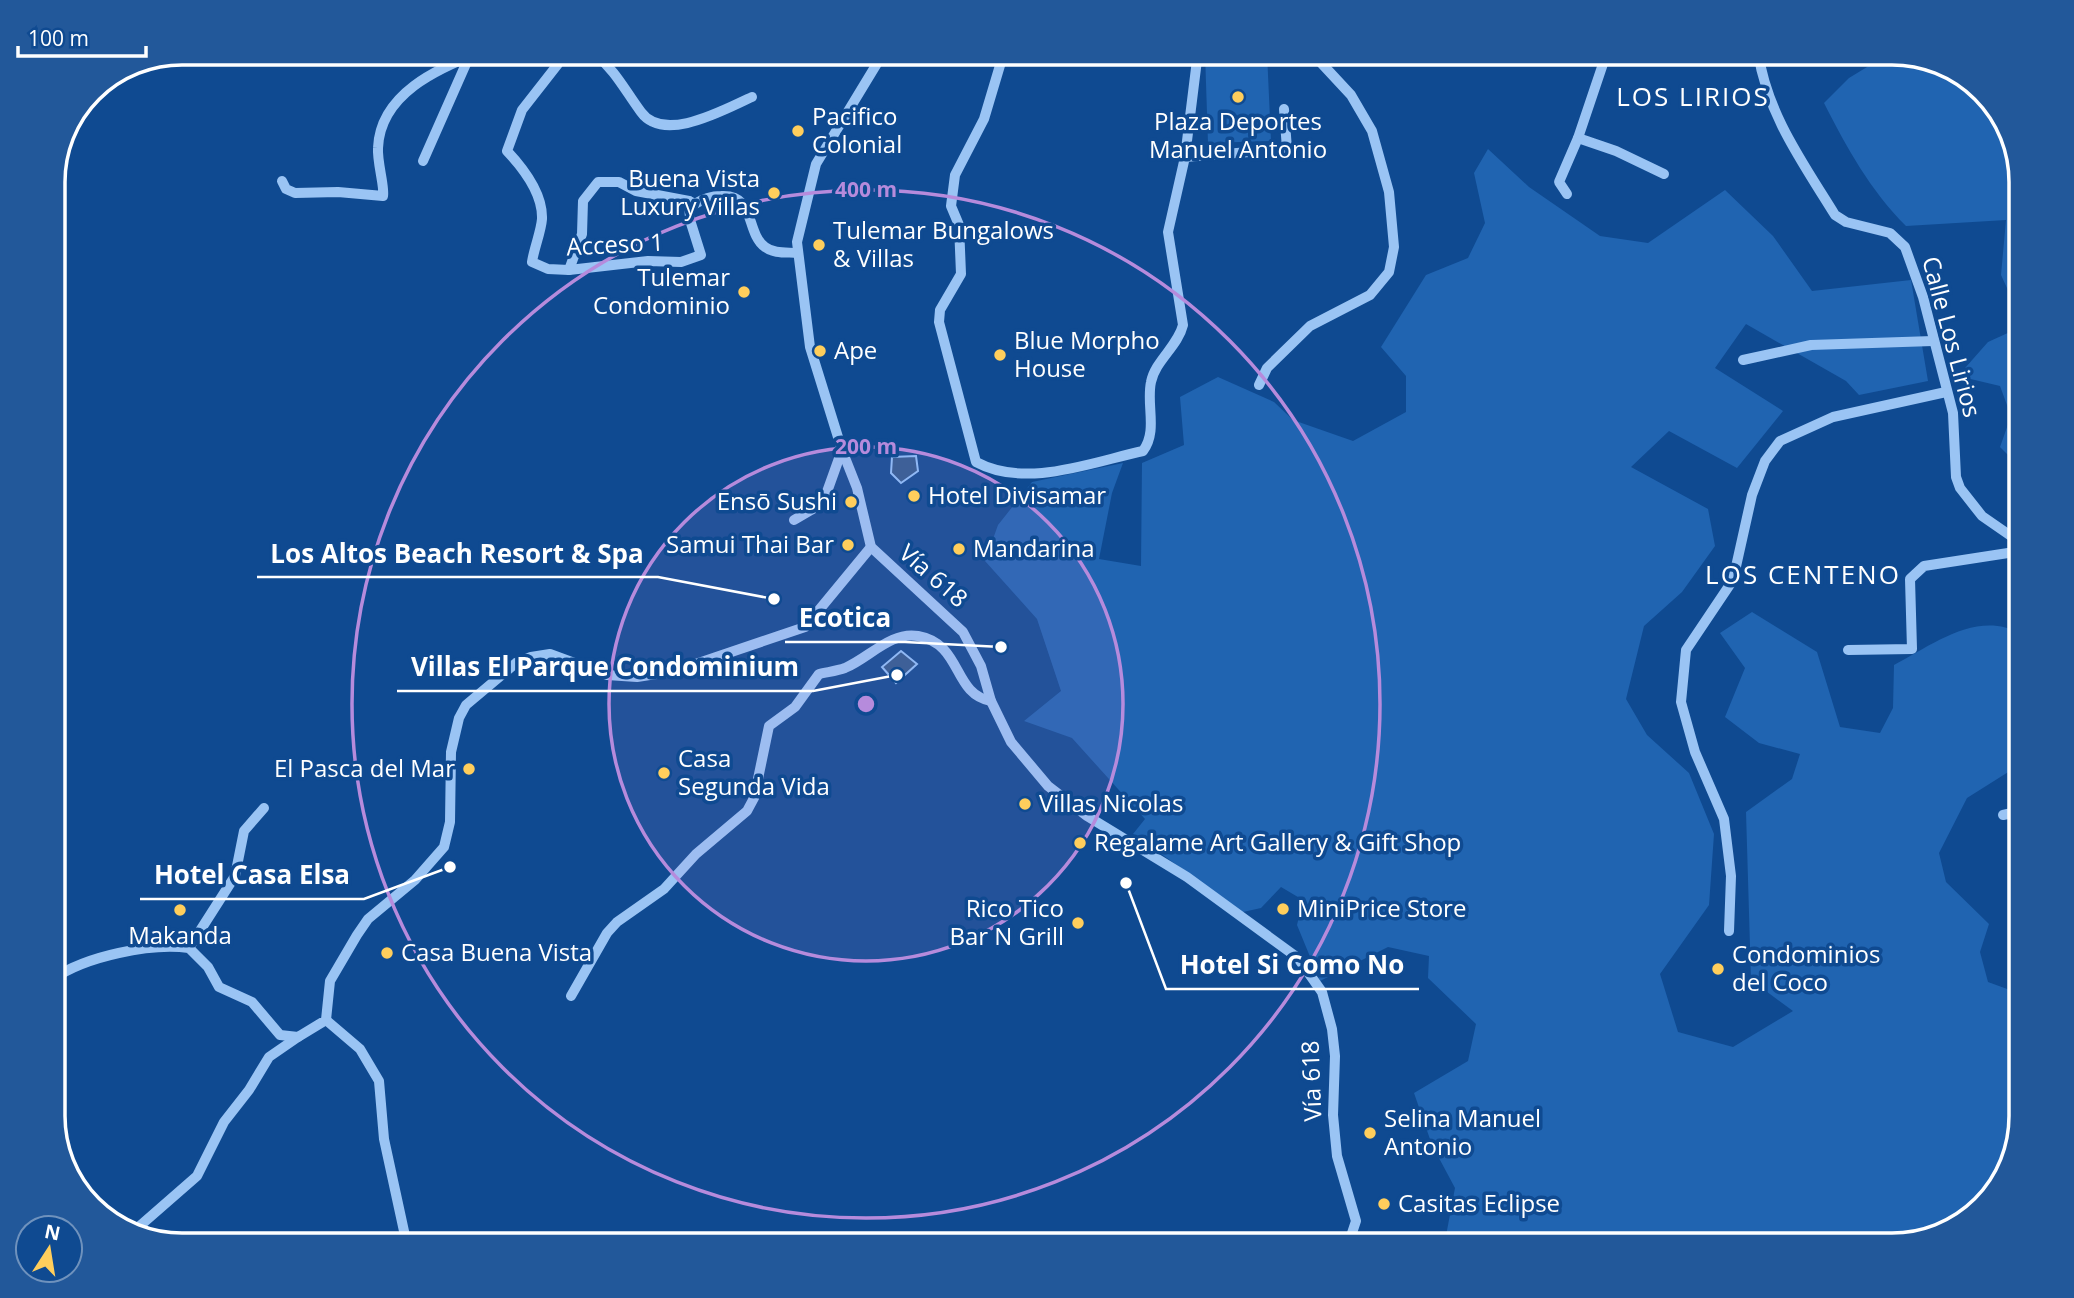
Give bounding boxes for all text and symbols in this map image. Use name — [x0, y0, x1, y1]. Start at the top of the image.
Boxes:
scale bar — [18, 14, 145, 58]
text: 100 m — [28, 24, 89, 52]
district label: LOS LIRIOS — [1616, 78, 1770, 114]
marker: Plaza Deportes Manuel Antonio — [1230, 89, 1246, 105]
place label: Pacifico Colonial — [812, 99, 902, 160]
place label: Plaza Deportes Manuel Antonio — [1149, 104, 1327, 165]
marker: Pacifico Colonial — [790, 123, 806, 139]
place label: Buena Vista Luxury Villas — [620, 161, 760, 222]
text: 400 m — [835, 175, 897, 203]
marker: Buena Vista Luxury Villas — [766, 185, 782, 201]
place label: Tulemar Bungalows & Villas — [833, 213, 1054, 274]
street label: Acceso 1 — [565, 224, 664, 263]
marker: Tulemar Bungalows & Villas — [811, 237, 827, 253]
street label: Calle Los Lirios — [1915, 253, 1990, 421]
place label: Tulemar Condominio — [593, 260, 730, 321]
marker: Tulemar Condominio — [736, 284, 752, 300]
place label: Blue Morpho House — [1014, 323, 1160, 384]
place label: Ape — [834, 333, 877, 366]
marker: Ape — [812, 343, 828, 359]
marker: Blue Morpho House — [992, 347, 1008, 363]
text: 200 m — [835, 432, 897, 460]
place label: Hotel Divisamar — [928, 478, 1106, 511]
place label: Ensō Sushi — [717, 484, 837, 517]
marker: Hotel Divisamar — [906, 488, 922, 504]
marker: Ensō Sushi — [843, 494, 859, 510]
place label: Samui Thai Bar — [666, 527, 834, 560]
callout: Los Altos Beach Resort & Spa — [257, 530, 658, 577]
place label: Mandarina — [973, 531, 1095, 564]
text: Los Altos Beach Resort & Spa — [270, 535, 644, 571]
street label: Vía 618 — [893, 536, 975, 614]
marker: Samui Thai Bar — [840, 537, 856, 553]
marker: Mandarina — [951, 541, 967, 557]
district label: LOS CENTENO — [1705, 556, 1901, 592]
callout: Ecotica — [785, 595, 905, 642]
text: Ecotica — [799, 599, 891, 635]
callout: Villas El Parque Condominium — [397, 644, 813, 691]
text: Villas El Parque Condominium — [411, 648, 799, 684]
centre of rings — [854, 692, 878, 716]
place label: Casa Segunda Vida — [678, 741, 830, 802]
place label: El Pasca del Mar — [274, 751, 455, 784]
marker: El Pasca del Mar — [461, 761, 477, 777]
marker: Casa Segunda Vida — [656, 765, 672, 781]
place label: Villas Nicolas — [1039, 786, 1183, 819]
marker: Villas Nicolas — [1017, 796, 1033, 812]
place label: Regalame Art Gallery & Gift Shop — [1094, 825, 1461, 858]
marker: Regalame Art Gallery & Gift Shop — [1072, 835, 1088, 851]
callout: Hotel Casa Elsa — [140, 852, 364, 899]
text: Hotel Casa Elsa — [154, 856, 350, 892]
place label: Rico Tico Bar N Grill — [949, 891, 1064, 952]
place label: MiniPrice Store — [1297, 891, 1466, 924]
marker: MiniPrice Store — [1275, 901, 1291, 917]
marker: Makanda — [172, 902, 188, 918]
marker: Rico Tico Bar N Grill — [1070, 915, 1086, 931]
place label: Makanda — [128, 918, 232, 951]
place label: Casa Buena Vista — [401, 935, 592, 968]
place label: Condominios del Coco — [1732, 937, 1880, 998]
callout: Hotel Si Como No — [1166, 942, 1419, 989]
marker: Casa Buena Vista — [379, 945, 395, 961]
text: Hotel Si Como No — [1180, 946, 1404, 982]
marker: Condominios del Coco — [1710, 961, 1726, 977]
street label: Vía 618 — [1293, 1040, 1328, 1122]
place label: Selina Manuel Antonio — [1384, 1101, 1541, 1162]
marker: Selina Manuel Antonio — [1362, 1125, 1378, 1141]
place label: Casitas Eclipse — [1398, 1186, 1560, 1219]
marker: Casitas Eclipse — [1376, 1196, 1392, 1212]
north arrow — [14, 1214, 84, 1284]
text: N — [42, 1218, 63, 1247]

